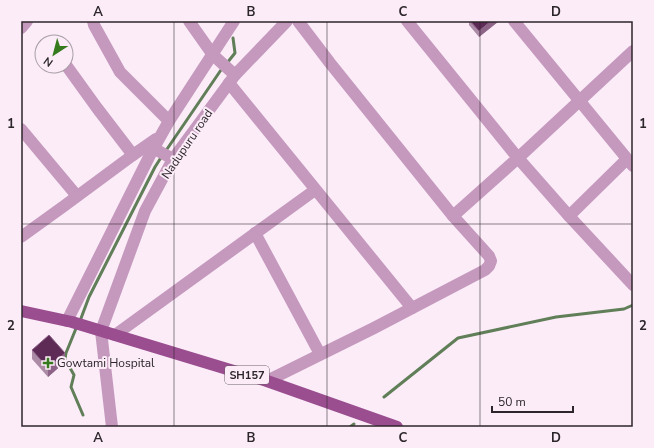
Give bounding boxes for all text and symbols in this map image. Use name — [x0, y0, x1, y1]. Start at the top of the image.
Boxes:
text: A — [93, 3, 103, 21]
text: B — [247, 3, 256, 21]
text: C — [399, 3, 408, 21]
text: D — [551, 3, 561, 21]
north arrow — [34, 34, 74, 74]
text: N — [41, 53, 56, 70]
street label: Nadupuru road — [158, 106, 216, 182]
text: 1 — [7, 115, 15, 133]
text: 1 — [639, 115, 647, 133]
text: 2 — [7, 317, 15, 335]
text: 2 — [639, 317, 647, 335]
place label: Gowtami Hospital — [57, 355, 155, 371]
marker: Gowtami Hospital — [42, 357, 54, 369]
road number: SH157 — [225, 366, 269, 384]
scale bar — [492, 388, 573, 414]
text: 50 m — [498, 394, 526, 410]
text: A — [93, 429, 103, 447]
text: B — [247, 429, 256, 447]
text: C — [399, 429, 408, 447]
text: D — [551, 429, 561, 447]

